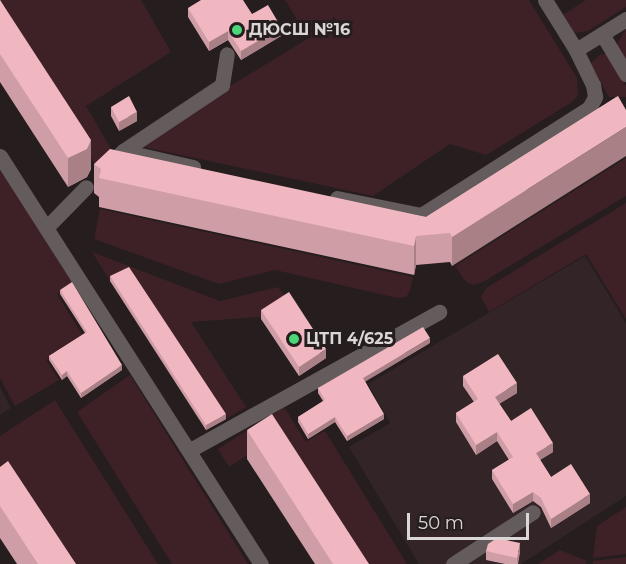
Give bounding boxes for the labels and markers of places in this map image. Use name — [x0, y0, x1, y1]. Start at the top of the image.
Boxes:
place label: ДЮСШ №16 — [249, 20, 350, 40]
marker: ДЮСШ №16 — [230, 23, 244, 37]
place label: ЦТП 4/625 — [306, 329, 393, 349]
marker: ЦТП 4/625 — [287, 332, 301, 346]

